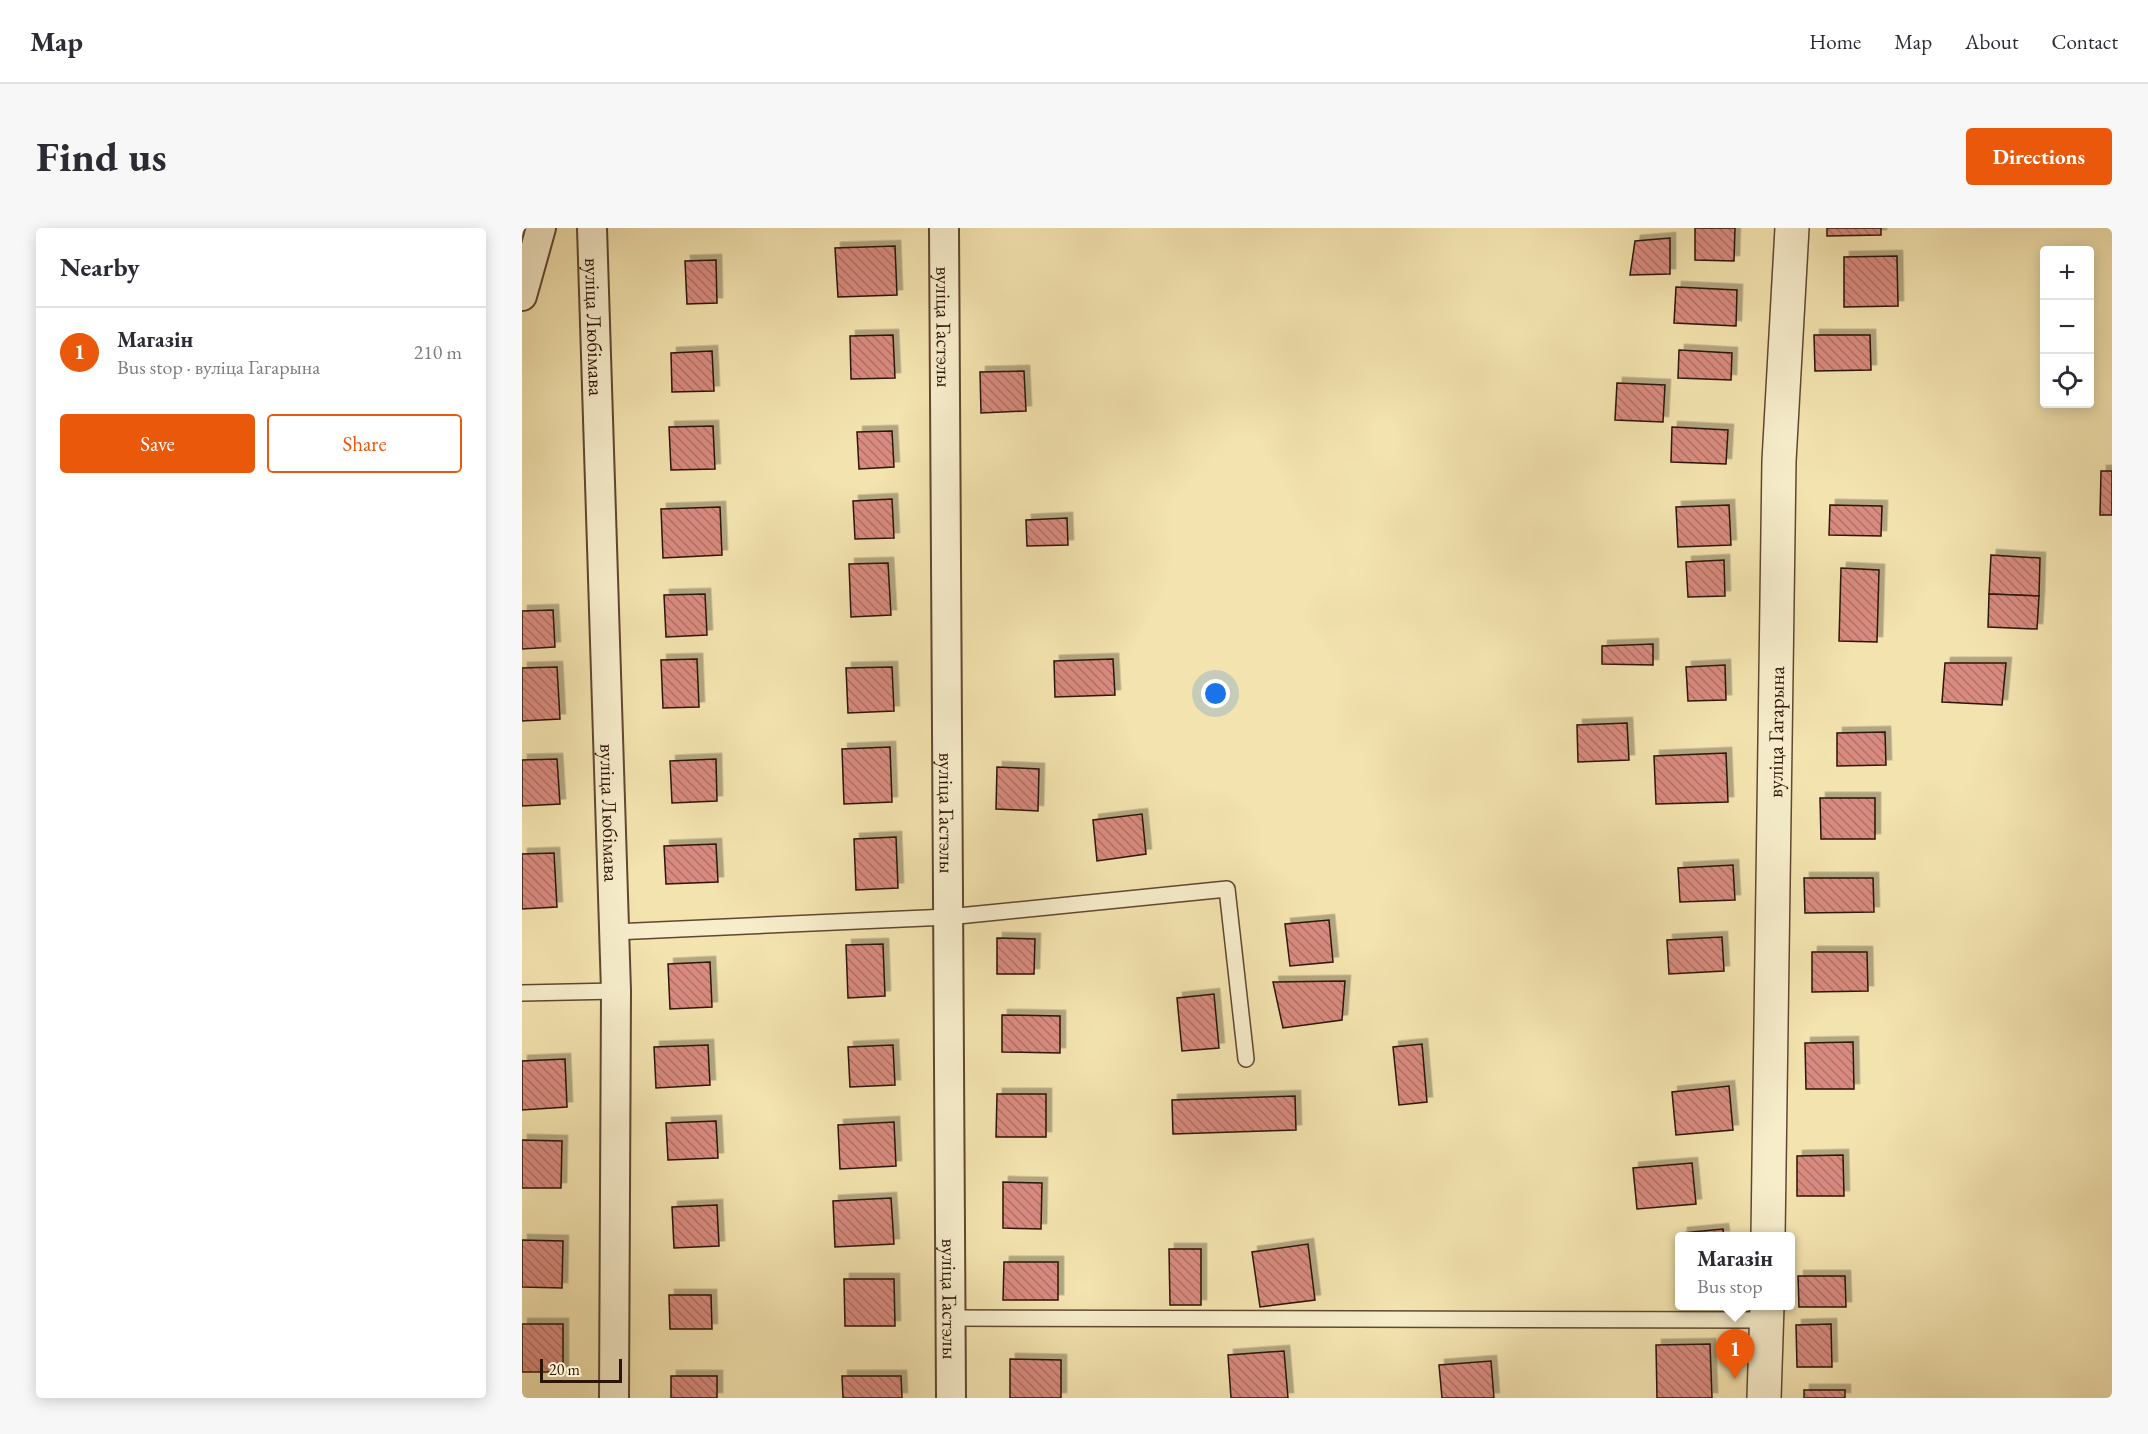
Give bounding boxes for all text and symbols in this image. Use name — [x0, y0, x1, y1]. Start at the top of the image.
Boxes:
text: Map — [30, 23, 83, 59]
text: Home — [1809, 28, 1861, 55]
text: Map — [1894, 28, 1932, 55]
text: About — [1965, 28, 2018, 55]
text: Contact — [2051, 28, 2118, 55]
button: Directions — [1966, 128, 2112, 185]
text: Find us — [36, 129, 167, 184]
map controls — [2040, 246, 2094, 408]
button: + — [2040, 246, 2094, 300]
text: Nearby — [60, 250, 140, 284]
street label: вуліца Любімава — [579, 257, 611, 397]
street label: вуліца Гастэлы — [931, 266, 958, 388]
button: − — [2040, 300, 2094, 354]
text: Магазін — [117, 325, 193, 354]
text: 1 — [74, 339, 85, 365]
text: 210 m — [414, 339, 462, 365]
text: Bus stop · вуліца Гагарына — [117, 354, 320, 380]
button: locate — [2040, 354, 2094, 408]
button: Save — [60, 414, 255, 473]
button: Share — [267, 414, 462, 473]
street label: вуліца Гагарына — [1761, 665, 1790, 798]
your location — [1201, 679, 1230, 708]
street label: вуліца Любімава — [595, 743, 626, 883]
street label: вуліца Гастэлы — [934, 752, 961, 874]
popup — [1675, 1232, 1795, 1310]
street label: вуліца Гастэлы — [937, 1238, 964, 1360]
text: Магазін — [1697, 1244, 1773, 1273]
text: Bus stop — [1697, 1273, 1763, 1299]
pin: 1 — [1716, 1330, 1754, 1379]
scale bar — [540, 1356, 622, 1384]
text: 20 m — [549, 1359, 580, 1380]

